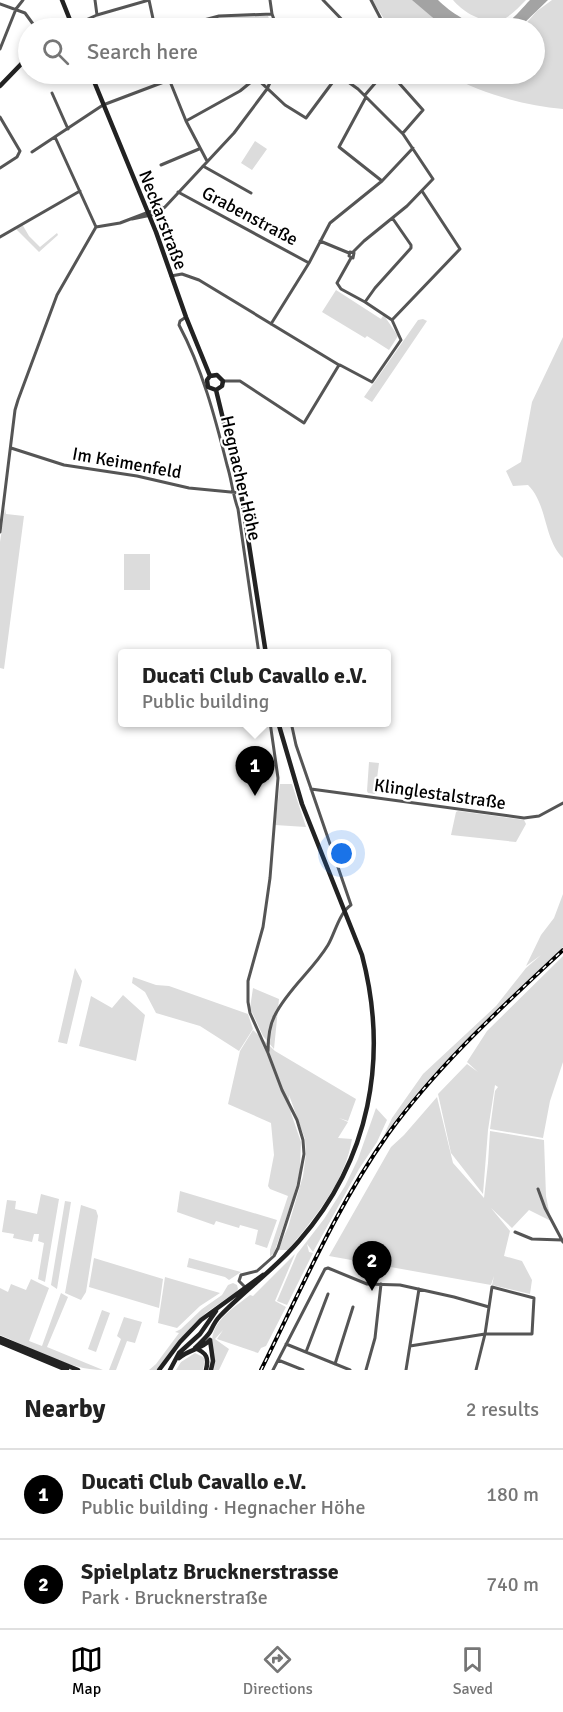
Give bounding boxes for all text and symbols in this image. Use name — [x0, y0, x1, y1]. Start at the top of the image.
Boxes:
search box — [18, 18, 545, 84]
icon: search — [39, 35, 72, 68]
text: Search here — [87, 38, 198, 65]
street label: Neckarstraße — [134, 167, 192, 273]
street label: Grabenstraße — [198, 181, 302, 251]
street label: Hegnacher Höhe — [216, 413, 266, 543]
street label: Im Keimenfeld — [71, 443, 183, 483]
popup — [118, 649, 391, 727]
text: Ducati Club Cavallo e.V. — [142, 662, 367, 689]
text: Public building — [142, 689, 269, 714]
pin: 1 — [236, 746, 274, 796]
street label: Klinglestalstraße — [373, 774, 507, 814]
your location — [327, 839, 356, 868]
pin: 2 — [352, 1242, 392, 1291]
text: Nearby — [24, 1393, 105, 1425]
text: 2 results — [466, 1397, 539, 1422]
text: Ducati Club Cavallo e.V. — [81, 1468, 307, 1495]
text: 1 — [38, 1482, 49, 1507]
text: 180 m — [486, 1482, 539, 1507]
text: Public building · Hegnacher Höhe — [81, 1495, 365, 1520]
text: Spielplatz Brucknerstrasse — [81, 1558, 339, 1585]
text: 2 — [38, 1572, 49, 1597]
text: 740 m — [486, 1572, 539, 1597]
text: Park · Brucknerstraße — [81, 1585, 268, 1610]
tab: Map — [70, 1643, 103, 1699]
tab: Directions — [243, 1643, 313, 1699]
tab: Saved — [453, 1643, 493, 1699]

